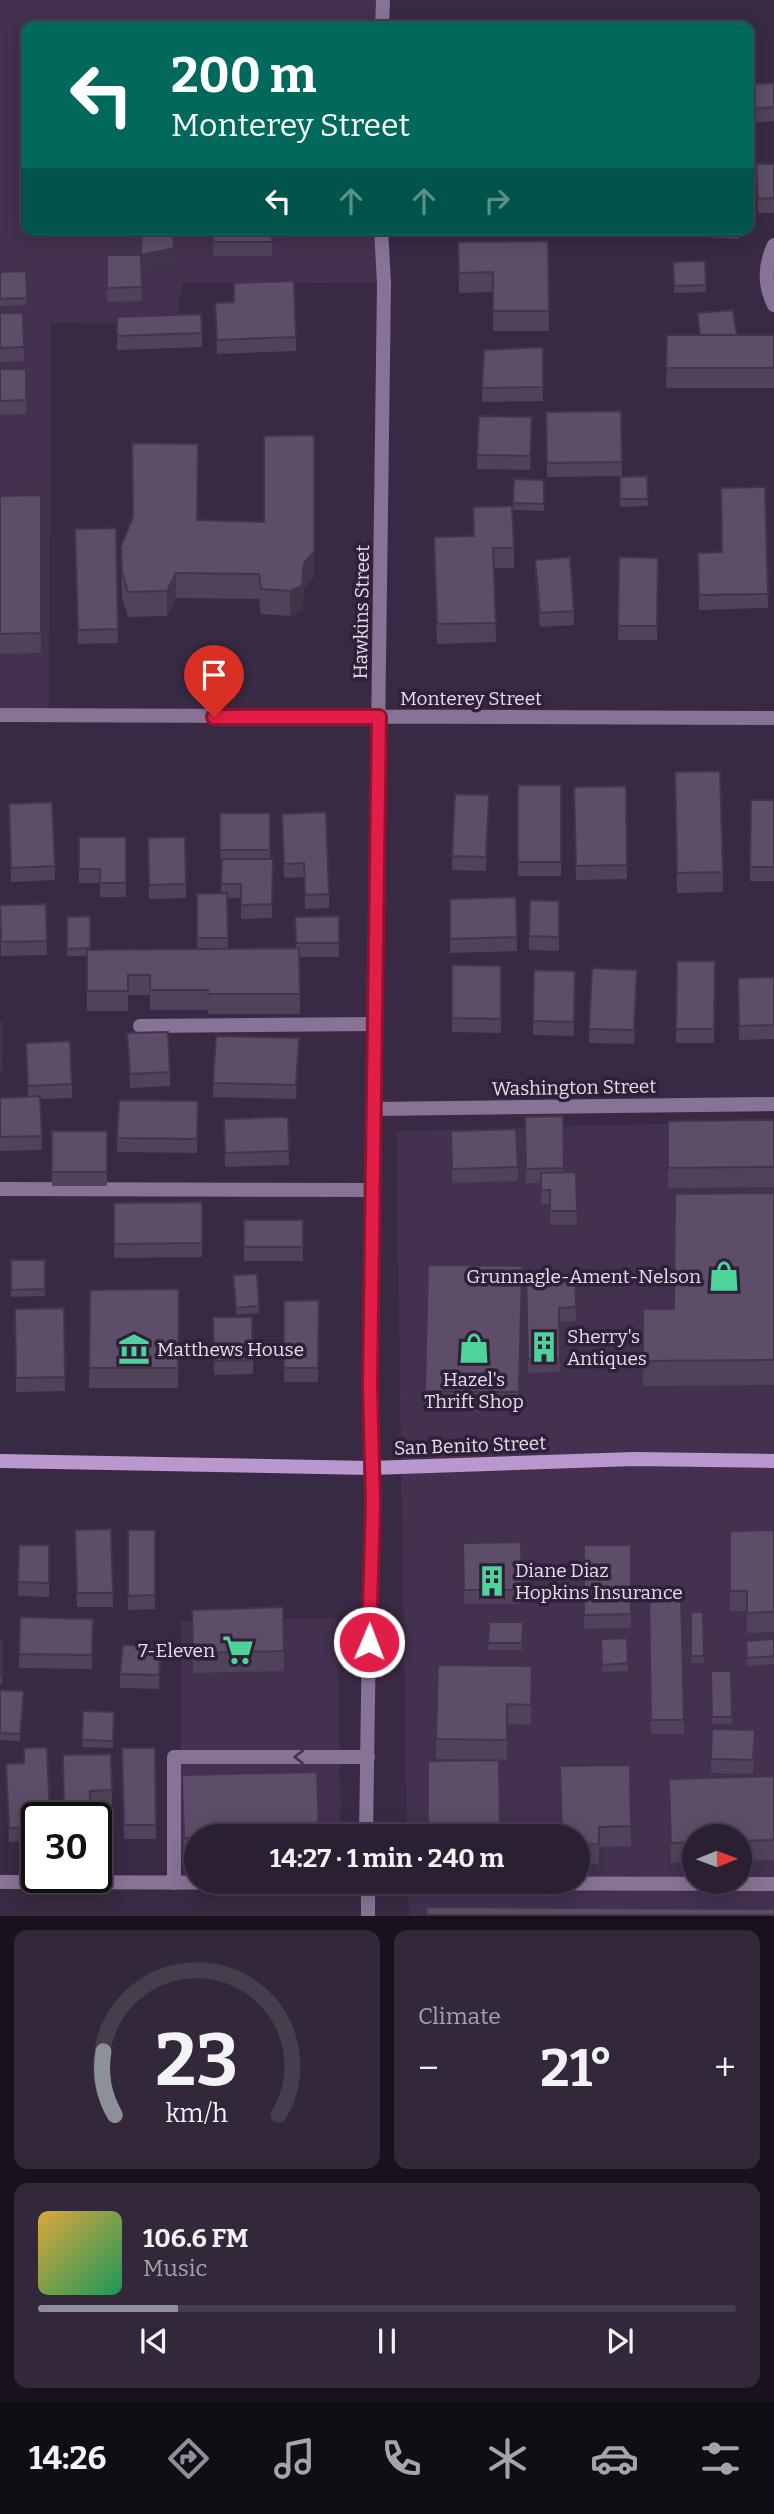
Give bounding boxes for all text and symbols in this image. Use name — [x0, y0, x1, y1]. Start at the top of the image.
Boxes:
text: 200 m — [171, 46, 316, 105]
icon: left — [56, 49, 147, 140]
text: Monterey Street — [171, 106, 410, 144]
icon: left — [259, 182, 297, 220]
icon: ahead — [332, 182, 370, 220]
icon: ahead — [405, 182, 443, 220]
icon: right — [478, 182, 516, 220]
street label: Hawkins Street — [349, 545, 374, 679]
pin — [184, 645, 244, 717]
icon: arrive — [195, 656, 233, 694]
street label: Monterey Street — [400, 687, 542, 710]
street label: Washington Street — [492, 1075, 656, 1100]
shop icon: Grunnagle-Ament-Nelson — [707, 1259, 741, 1293]
place label: Grunnagle-Ament-Nelson — [466, 1265, 701, 1288]
place label: Sherry's Antiques — [567, 1325, 647, 1370]
building icon: Sherry's Antiques — [527, 1330, 561, 1364]
shop icon: Hazel's Thrift Shop — [457, 1331, 491, 1365]
museum icon: Matthews House — [117, 1332, 151, 1366]
place label: Matthews House — [157, 1338, 304, 1361]
place label: Hazel's Thrift Shop — [424, 1368, 524, 1413]
street label: San Benito Street — [394, 1431, 547, 1460]
place label: Diane Diaz Hopkins Insurance — [515, 1559, 683, 1604]
building icon: Diane Diaz Hopkins Insurance — [475, 1564, 509, 1598]
position arrow — [332, 1605, 406, 1679]
supermarket icon: 7-Eleven — [221, 1633, 255, 1667]
place label: 7-Eleven — [138, 1639, 215, 1662]
one-way arrow — [294, 1749, 304, 1765]
speed limit sign: 30 — [21, 1802, 112, 1893]
north arrow — [682, 1824, 752, 1894]
map controls — [682, 1824, 752, 1894]
text: 14:27 · 1 min · 240 m — [270, 1843, 504, 1874]
text: Climate — [418, 2002, 501, 2030]
text: 23 — [156, 2018, 238, 2105]
text: 21° — [540, 2037, 613, 2100]
text: − — [418, 2045, 439, 2091]
text: + — [714, 2045, 736, 2091]
text: km/h — [166, 2099, 228, 2129]
text: 106.6 FM — [143, 2223, 248, 2254]
text: Music — [143, 2254, 207, 2282]
icon: previous — [135, 2322, 173, 2360]
icon: pause — [368, 2322, 406, 2360]
icon: next — [601, 2322, 639, 2360]
icon: directions — [164, 2434, 213, 2483]
icon: music — [270, 2434, 319, 2483]
icon: phone — [377, 2434, 426, 2483]
icon: climate — [483, 2434, 532, 2483]
icon: car — [590, 2434, 639, 2483]
icon: filters — [696, 2434, 745, 2483]
text: 14:26 — [29, 2439, 106, 2477]

